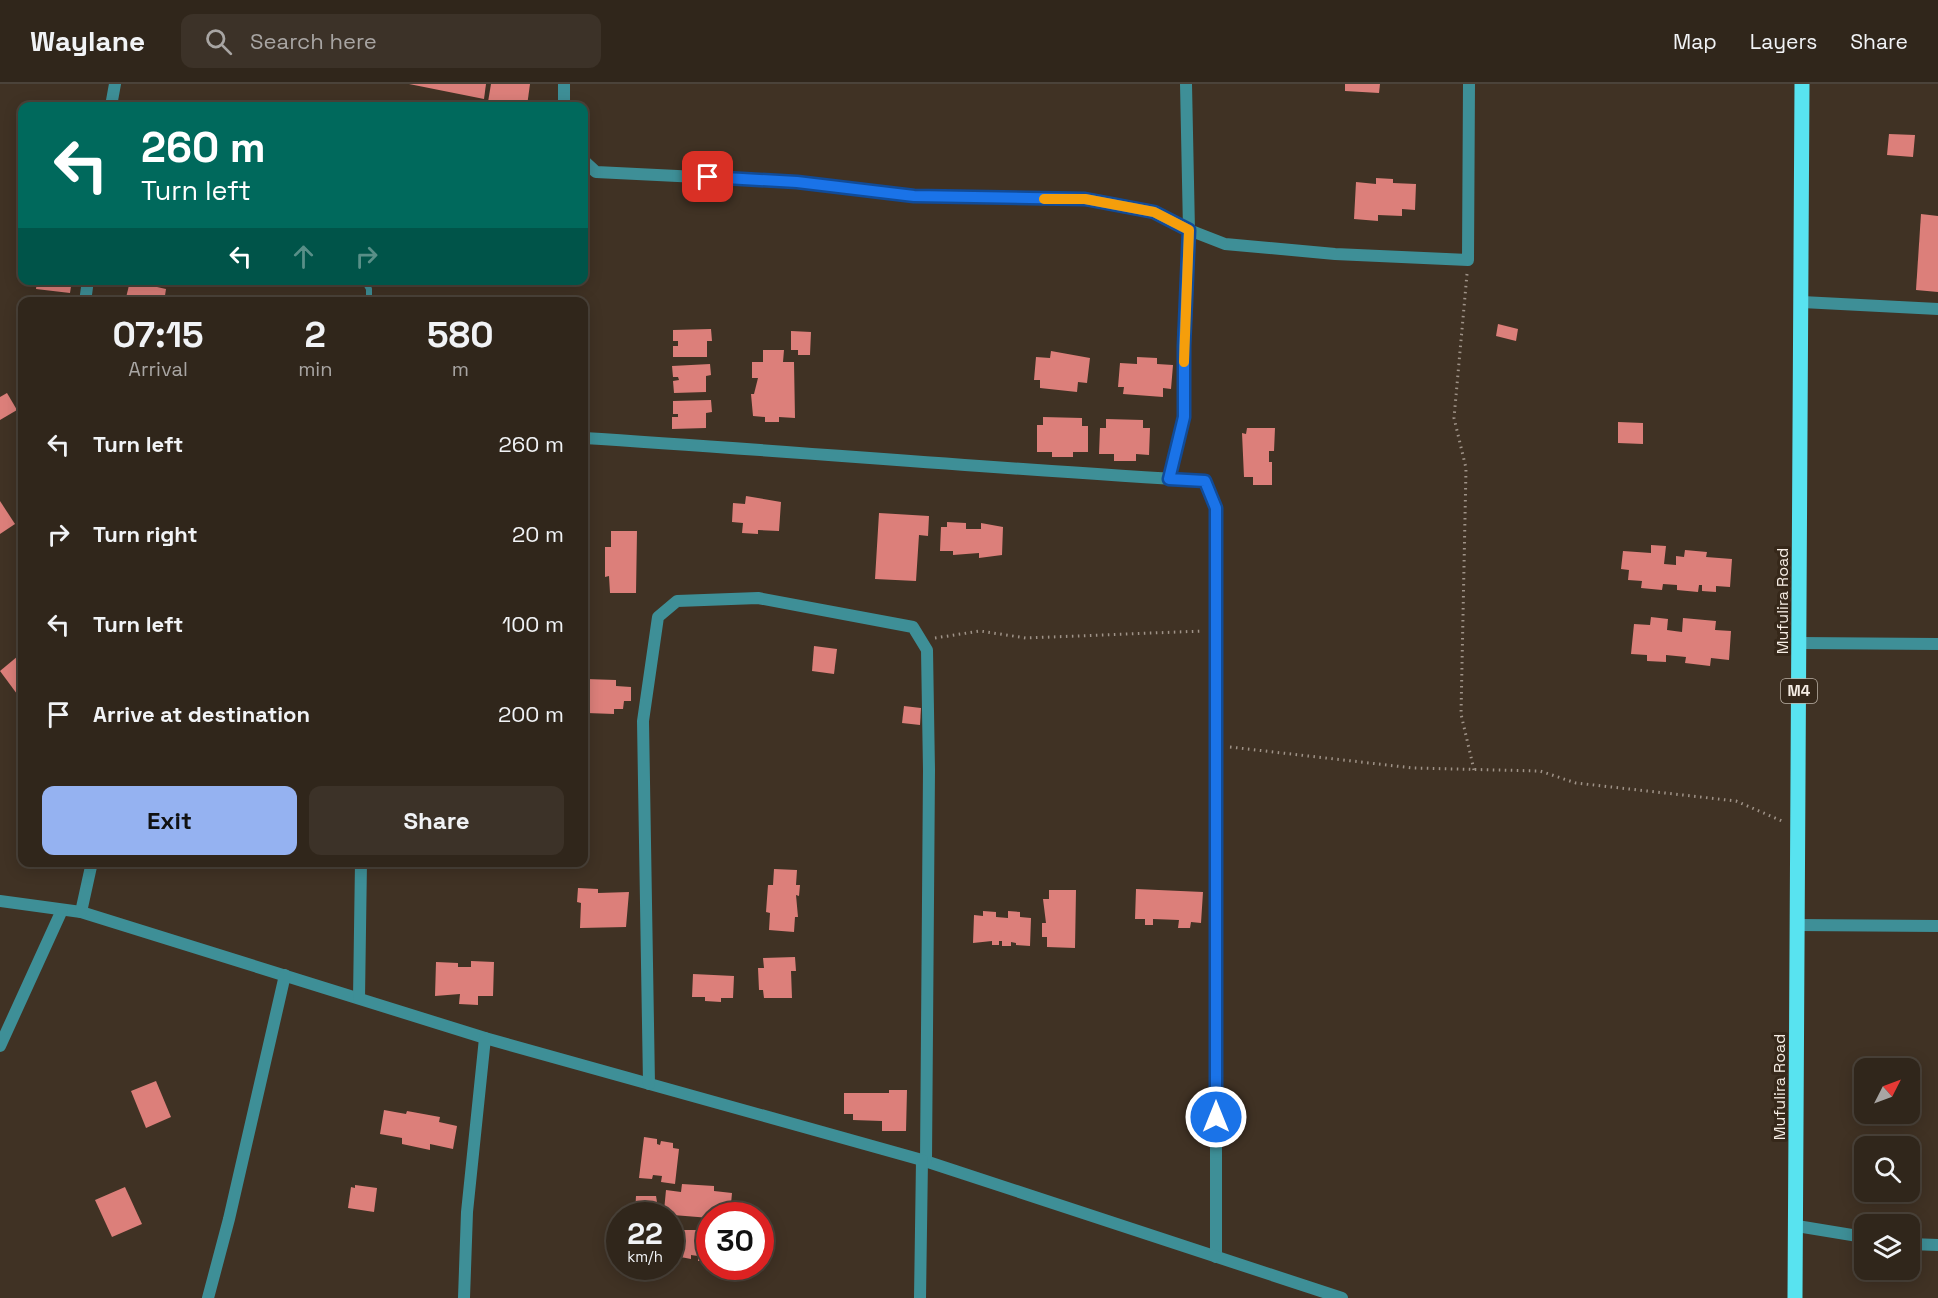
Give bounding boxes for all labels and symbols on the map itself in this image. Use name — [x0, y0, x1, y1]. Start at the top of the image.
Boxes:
pin — [682, 151, 733, 202]
street label: Mufulira Road — [1772, 548, 1793, 654]
road number: M4 — [1781, 679, 1817, 703]
street label: Mufulira Road — [1769, 1034, 1790, 1140]
north arrow — [1854, 1058, 1920, 1124]
position arrow — [1184, 1085, 1248, 1149]
speed limit sign: 30 — [696, 1202, 774, 1280]

